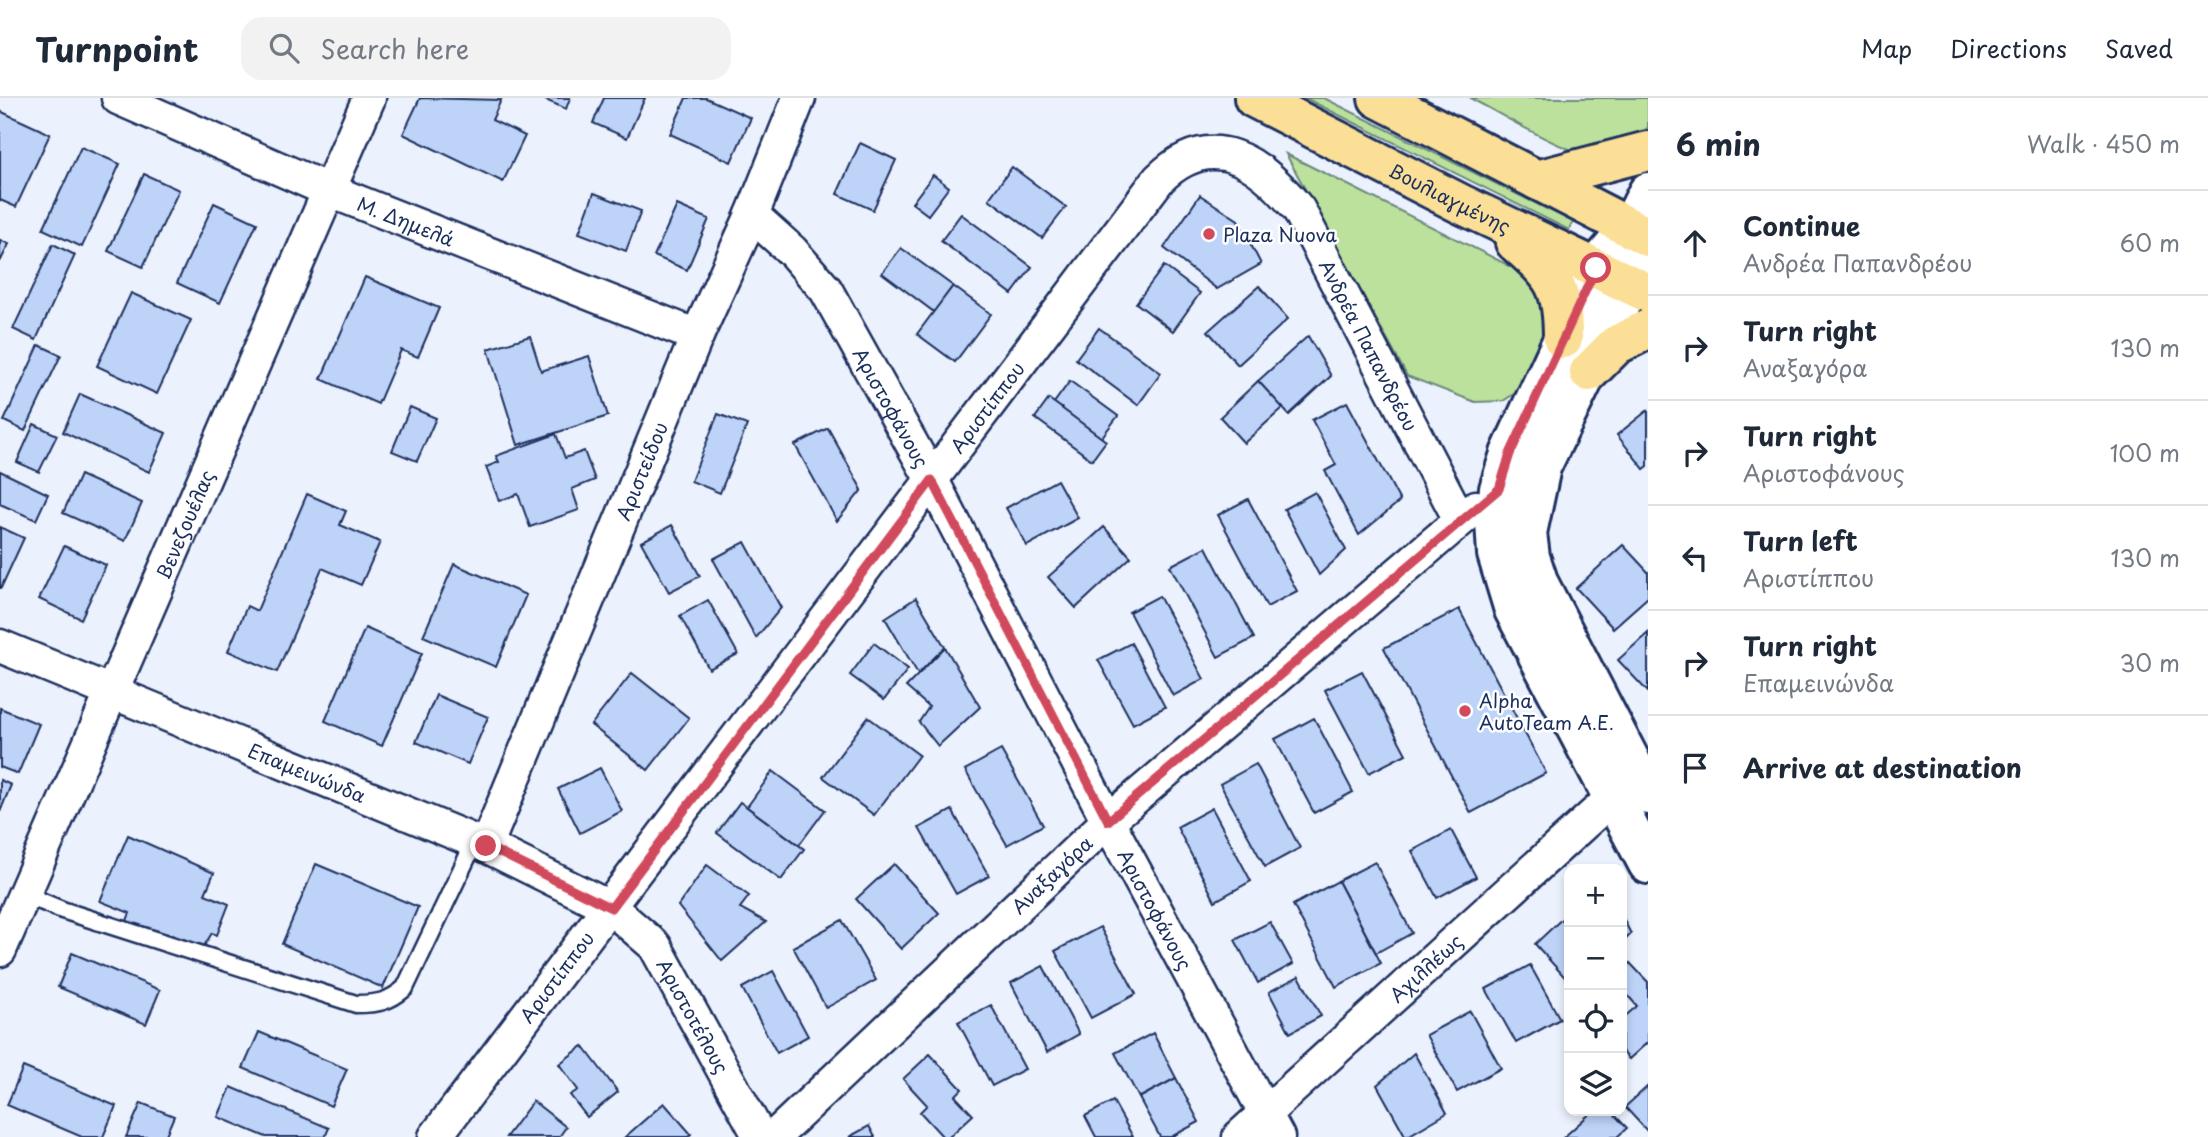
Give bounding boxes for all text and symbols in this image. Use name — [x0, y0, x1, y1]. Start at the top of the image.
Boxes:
search box — [241, 17, 731, 80]
text: Turnpoint — [35, 23, 199, 73]
icon: search — [265, 29, 303, 67]
text: Search here — [321, 29, 469, 68]
text: Map — [1861, 30, 1912, 66]
text: Directions — [1950, 30, 2067, 66]
text: Saved — [2105, 30, 2173, 66]
text: 6 min — [1676, 121, 1761, 166]
text: Walk · 450 m — [2027, 126, 2180, 161]
street label: Βουλιαγμένης — [1384, 156, 1516, 240]
street label: Μ. Δημελά — [353, 189, 458, 253]
text: Continue — [1743, 206, 1860, 245]
place label: Plaza Nuova — [1223, 220, 1337, 248]
icon: ahead — [1676, 224, 1714, 262]
text: 60 m — [2120, 225, 2180, 260]
marker: Plaza Nuova — [1201, 226, 1217, 242]
text: Ανδρέα Παπανδρέου — [1743, 245, 1972, 280]
route start — [1580, 252, 1611, 283]
street label: Ανδρέα Παπανδρέου — [1313, 254, 1425, 436]
text: Turn right — [1743, 311, 1877, 350]
icon: right — [1676, 329, 1714, 367]
text: 130 m — [2110, 330, 2180, 365]
street label: Αριστοφάνους — [847, 342, 936, 473]
text: Αναξαγόρα — [1743, 350, 1867, 385]
street label: Αριστίππου — [943, 355, 1031, 459]
text: Turn right — [1743, 416, 1877, 455]
street label: Αριστείδου — [608, 417, 674, 524]
icon: right — [1676, 434, 1714, 472]
text: 100 m — [2110, 435, 2180, 470]
text: Αριστοφάνους — [1743, 455, 1905, 490]
street label: Βενεζουέλας — [148, 465, 220, 583]
text: Turn left — [1743, 521, 1858, 560]
icon: left — [1676, 539, 1714, 577]
text: 130 m — [2110, 540, 2180, 575]
text: Αριστίππου — [1743, 560, 1874, 595]
text: Turn right — [1743, 626, 1877, 665]
icon: right — [1676, 644, 1714, 682]
text: 30 m — [2119, 645, 2180, 680]
text: Επαμεινώνδα — [1743, 665, 1894, 700]
place label: Alpha AutoTeam Α.Ε. — [1479, 686, 1614, 736]
marker: Alpha AutoTeam Α.Ε. — [1457, 703, 1473, 719]
street label: Επαμεινώνδα — [244, 736, 370, 809]
text: Arrive at destination — [1743, 748, 2022, 787]
icon: arrive — [1676, 749, 1714, 787]
street label: Αναξαγόρα — [1005, 829, 1098, 920]
route end — [470, 830, 501, 861]
street label: Αριστοφάνους — [1111, 844, 1199, 975]
map controls — [1564, 864, 1627, 1116]
button: + — [1564, 864, 1627, 927]
street label: Αριστίππου — [512, 925, 600, 1028]
street label: Αχιλλέως — [1383, 927, 1468, 1008]
button: − — [1564, 927, 1627, 990]
street label: Αριστοτέλους — [651, 954, 736, 1078]
button: locate — [1564, 990, 1627, 1053]
button: layers — [1564, 1053, 1627, 1116]

